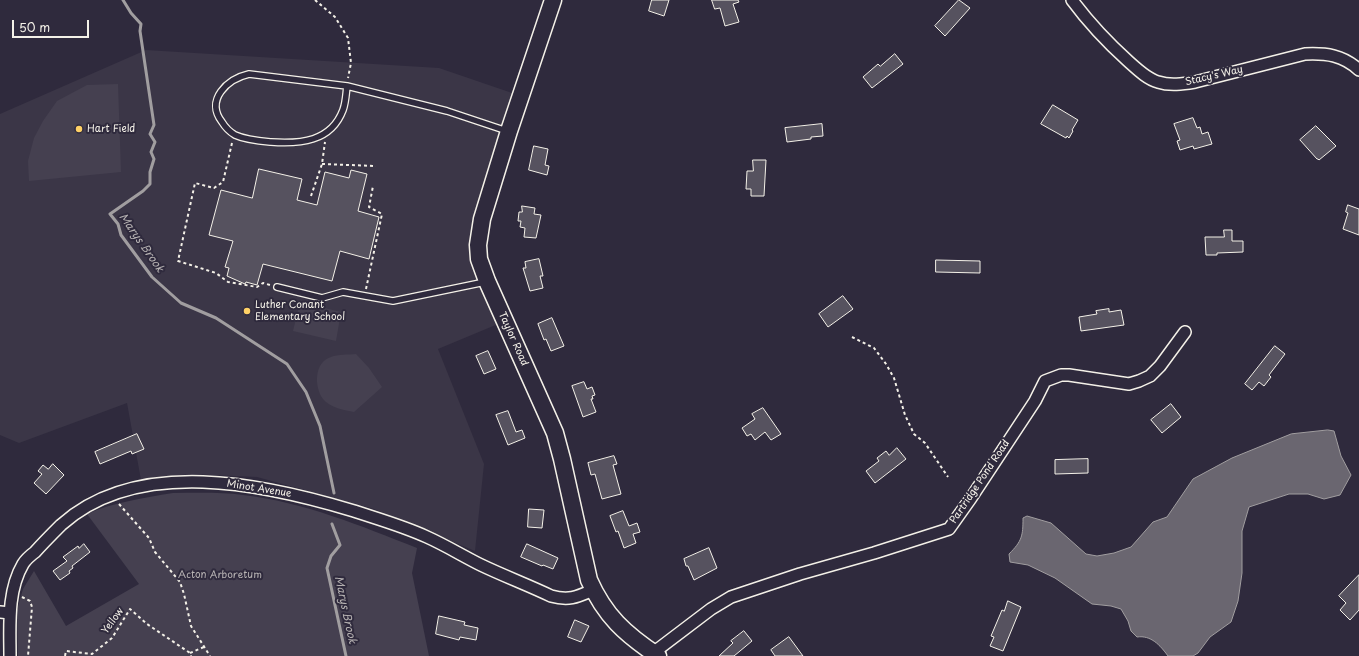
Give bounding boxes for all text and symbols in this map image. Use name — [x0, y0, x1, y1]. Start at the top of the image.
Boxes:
scale bar — [14, 12, 91, 38]
text: 50 m — [19, 18, 50, 36]
street label: Stacy's Way — [1184, 64, 1244, 88]
place label: Hart Field — [87, 123, 135, 135]
marker: Hart Field — [74, 124, 84, 134]
water label: Marys Brook — [116, 211, 166, 275]
place label: Luther Conant Elementary School — [255, 299, 345, 322]
marker: Luther Conant Elementary School — [242, 306, 252, 316]
street label: Taylor Road — [496, 310, 530, 368]
street label: Partridge Pond Road — [948, 438, 1012, 526]
street label: Minot Avenue — [226, 478, 292, 500]
park label: Acton Arboretum — [178, 569, 262, 581]
water label: Marys Brook — [331, 575, 359, 645]
street label: Yellow — [99, 606, 127, 636]

